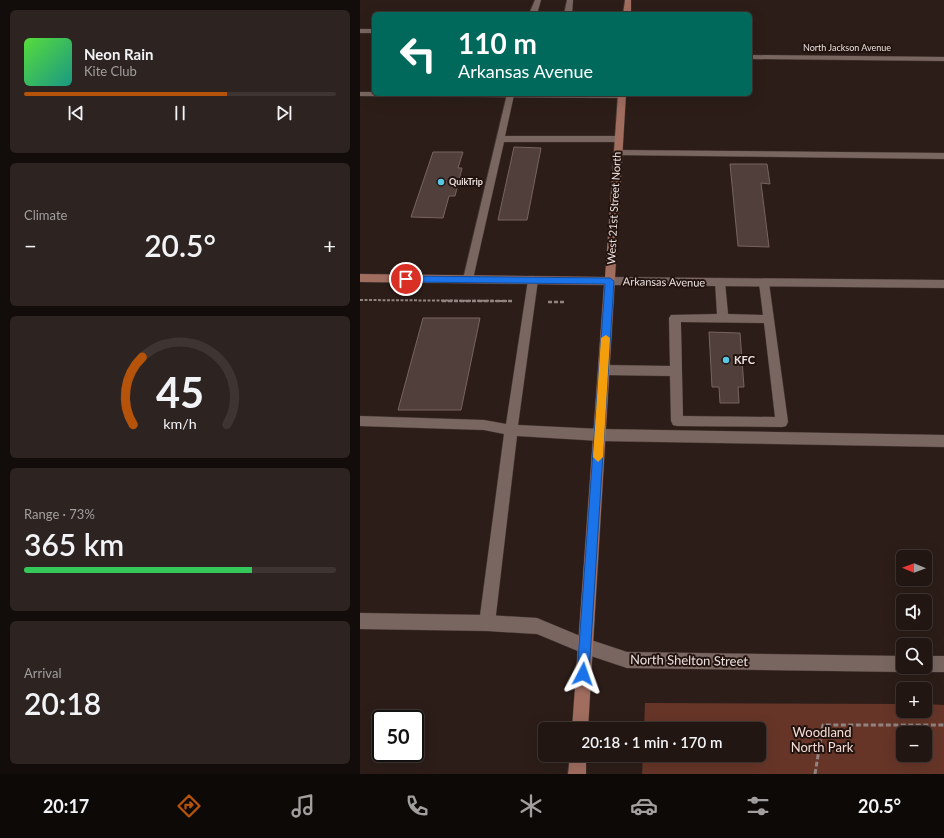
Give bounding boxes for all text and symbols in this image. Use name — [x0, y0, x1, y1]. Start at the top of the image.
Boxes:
text: 110 m — [458, 26, 537, 60]
icon: left — [392, 28, 444, 80]
street label: North Jackson Avenue — [803, 42, 891, 53]
text: Neon Rain — [84, 45, 153, 63]
text: Arkansas Avenue — [458, 60, 593, 82]
text: Kite Club — [84, 63, 137, 79]
icon: previous — [65, 102, 87, 124]
icon: pause — [169, 102, 191, 124]
icon: next — [273, 102, 295, 124]
street label: West 21st Street North — [604, 151, 623, 265]
place label: QuikTrip — [449, 176, 483, 187]
marker: QuikTrip — [436, 177, 446, 187]
text: Climate — [24, 207, 67, 223]
text: 20.5° — [144, 227, 216, 263]
text: − — [24, 232, 37, 259]
text: + — [323, 232, 336, 259]
pin — [389, 262, 423, 296]
icon: arrive — [395, 268, 417, 290]
street label: Arkansas Avenue — [623, 274, 706, 289]
place label: KFC — [734, 353, 756, 366]
marker: KFC — [721, 355, 731, 365]
text: 45 — [156, 367, 204, 417]
text: km/h — [163, 415, 197, 432]
text: Range · 73% — [24, 506, 95, 522]
text: 365 km — [24, 526, 124, 562]
north arrow — [896, 550, 932, 586]
map controls — [896, 550, 932, 762]
button: sound — [896, 594, 932, 630]
button: search — [896, 638, 932, 674]
street label: North Shelton Street — [630, 651, 748, 669]
position arrow — [562, 653, 604, 695]
text: Arrival — [24, 665, 61, 681]
button: + — [896, 682, 932, 718]
text: 20:18 — [24, 685, 101, 721]
speed limit sign: 50 — [372, 710, 424, 762]
park label: Woodland North Park — [791, 724, 854, 755]
button: − — [896, 726, 932, 762]
text: 20:18 · 1 min · 170 m — [582, 733, 722, 751]
icon: directions — [175, 792, 203, 820]
icon: music — [289, 792, 317, 820]
icon: phone — [403, 792, 431, 820]
icon: climate — [517, 792, 545, 820]
icon: car — [630, 792, 658, 820]
icon: filters — [744, 792, 772, 820]
text: 20:17 — [43, 795, 89, 817]
text: 20.5° — [858, 795, 901, 817]

